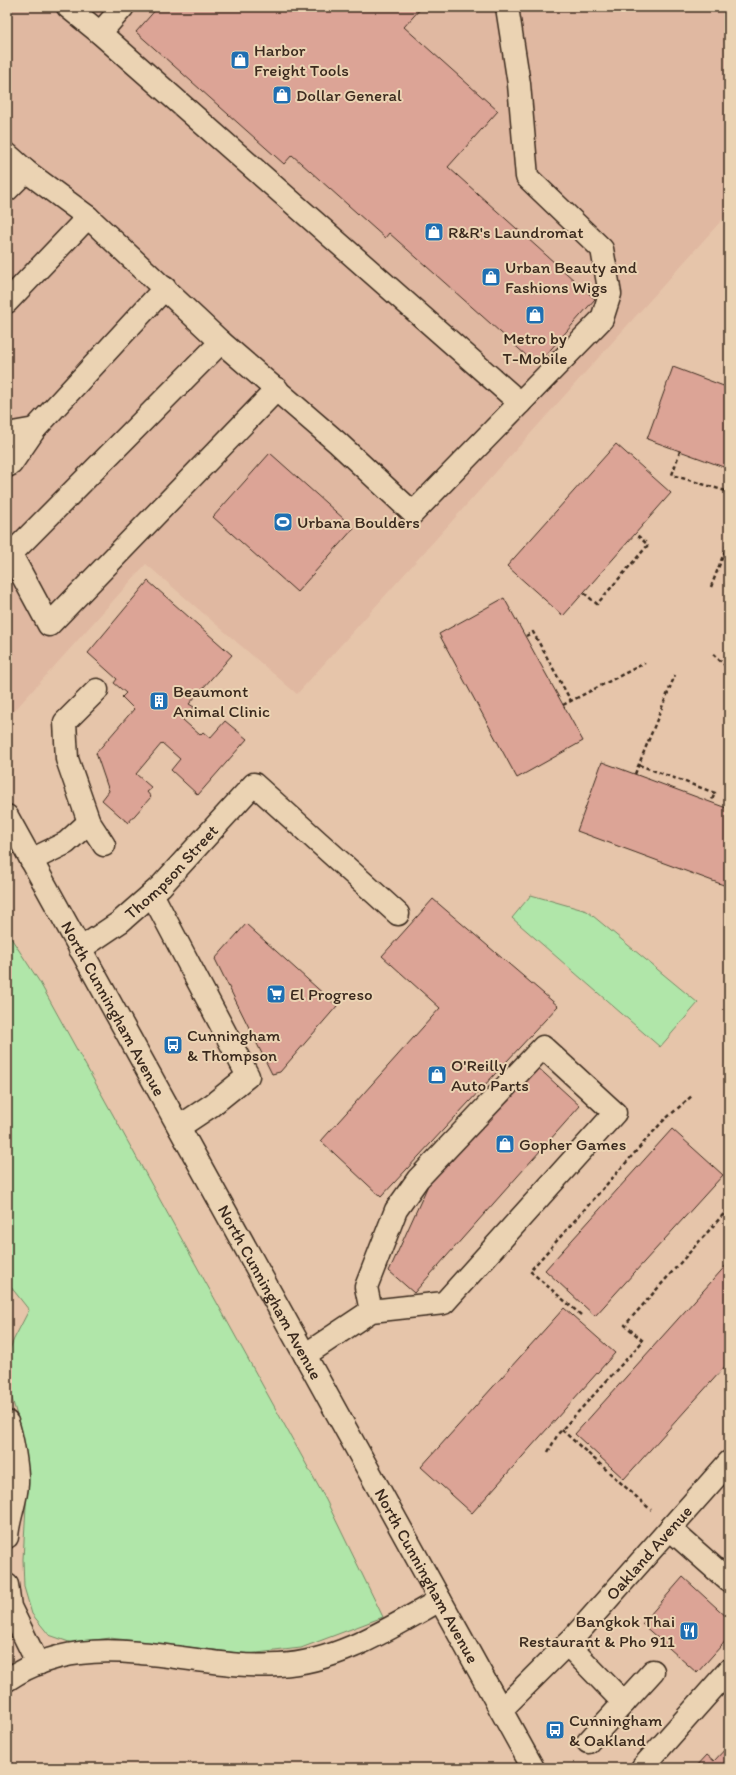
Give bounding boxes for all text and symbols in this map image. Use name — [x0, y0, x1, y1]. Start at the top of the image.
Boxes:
place label: Harbor Freight Tools — [254, 40, 349, 80]
shop icon: Harbor Freight Tools — [229, 49, 251, 71]
shop icon: Dollar General — [271, 84, 293, 106]
place label: Dollar General — [296, 85, 402, 105]
shop icon: R&R's Laundromat — [423, 221, 445, 243]
place label: R&R's Laundromat — [448, 222, 584, 242]
place label: Urban Beauty and Fashions Wigs — [505, 257, 638, 297]
shop icon: Urban Beauty and Fashions Wigs — [480, 266, 502, 288]
shop icon: Metro by T-Mobile — [524, 304, 546, 326]
place label: Metro by T-Mobile — [503, 328, 567, 368]
sports icon: Urbana Boulders — [272, 511, 294, 533]
place label: Urbana Boulders — [297, 512, 420, 532]
place label: Beaumont Animal Clinic — [173, 681, 270, 721]
building icon: Beaumont Animal Clinic — [148, 690, 170, 712]
street label: Thompson Street — [120, 820, 222, 923]
street label: North Cunningham Avenue — [57, 918, 170, 1099]
supermarket icon: El Progreso — [265, 983, 287, 1005]
place label: El Progreso — [290, 984, 373, 1004]
place label: Cunningham & Thompson — [187, 1025, 280, 1065]
bus stop icon: Cunningham & Thompson — [162, 1034, 184, 1056]
place label: O'Reilly Auto Parts — [451, 1055, 529, 1095]
shop icon: O'Reilly Auto Parts — [426, 1064, 448, 1086]
shop icon: Gopher Games — [494, 1133, 516, 1155]
place label: Gopher Games — [519, 1134, 626, 1154]
street label: North Cunningham Avenue — [214, 1201, 326, 1383]
street label: North Cunningham Avenue — [370, 1485, 483, 1667]
street label: Oakland Avenue — [602, 1501, 696, 1604]
place label: Bangkok Thai Restaurant & Pho 911 — [519, 1611, 675, 1651]
restaurant icon: Bangkok Thai Restaurant & Pho 911 — [678, 1620, 700, 1642]
place label: Cunningham & Oakland — [569, 1710, 662, 1750]
bus stop icon: Cunningham & Oakland — [544, 1719, 566, 1741]

